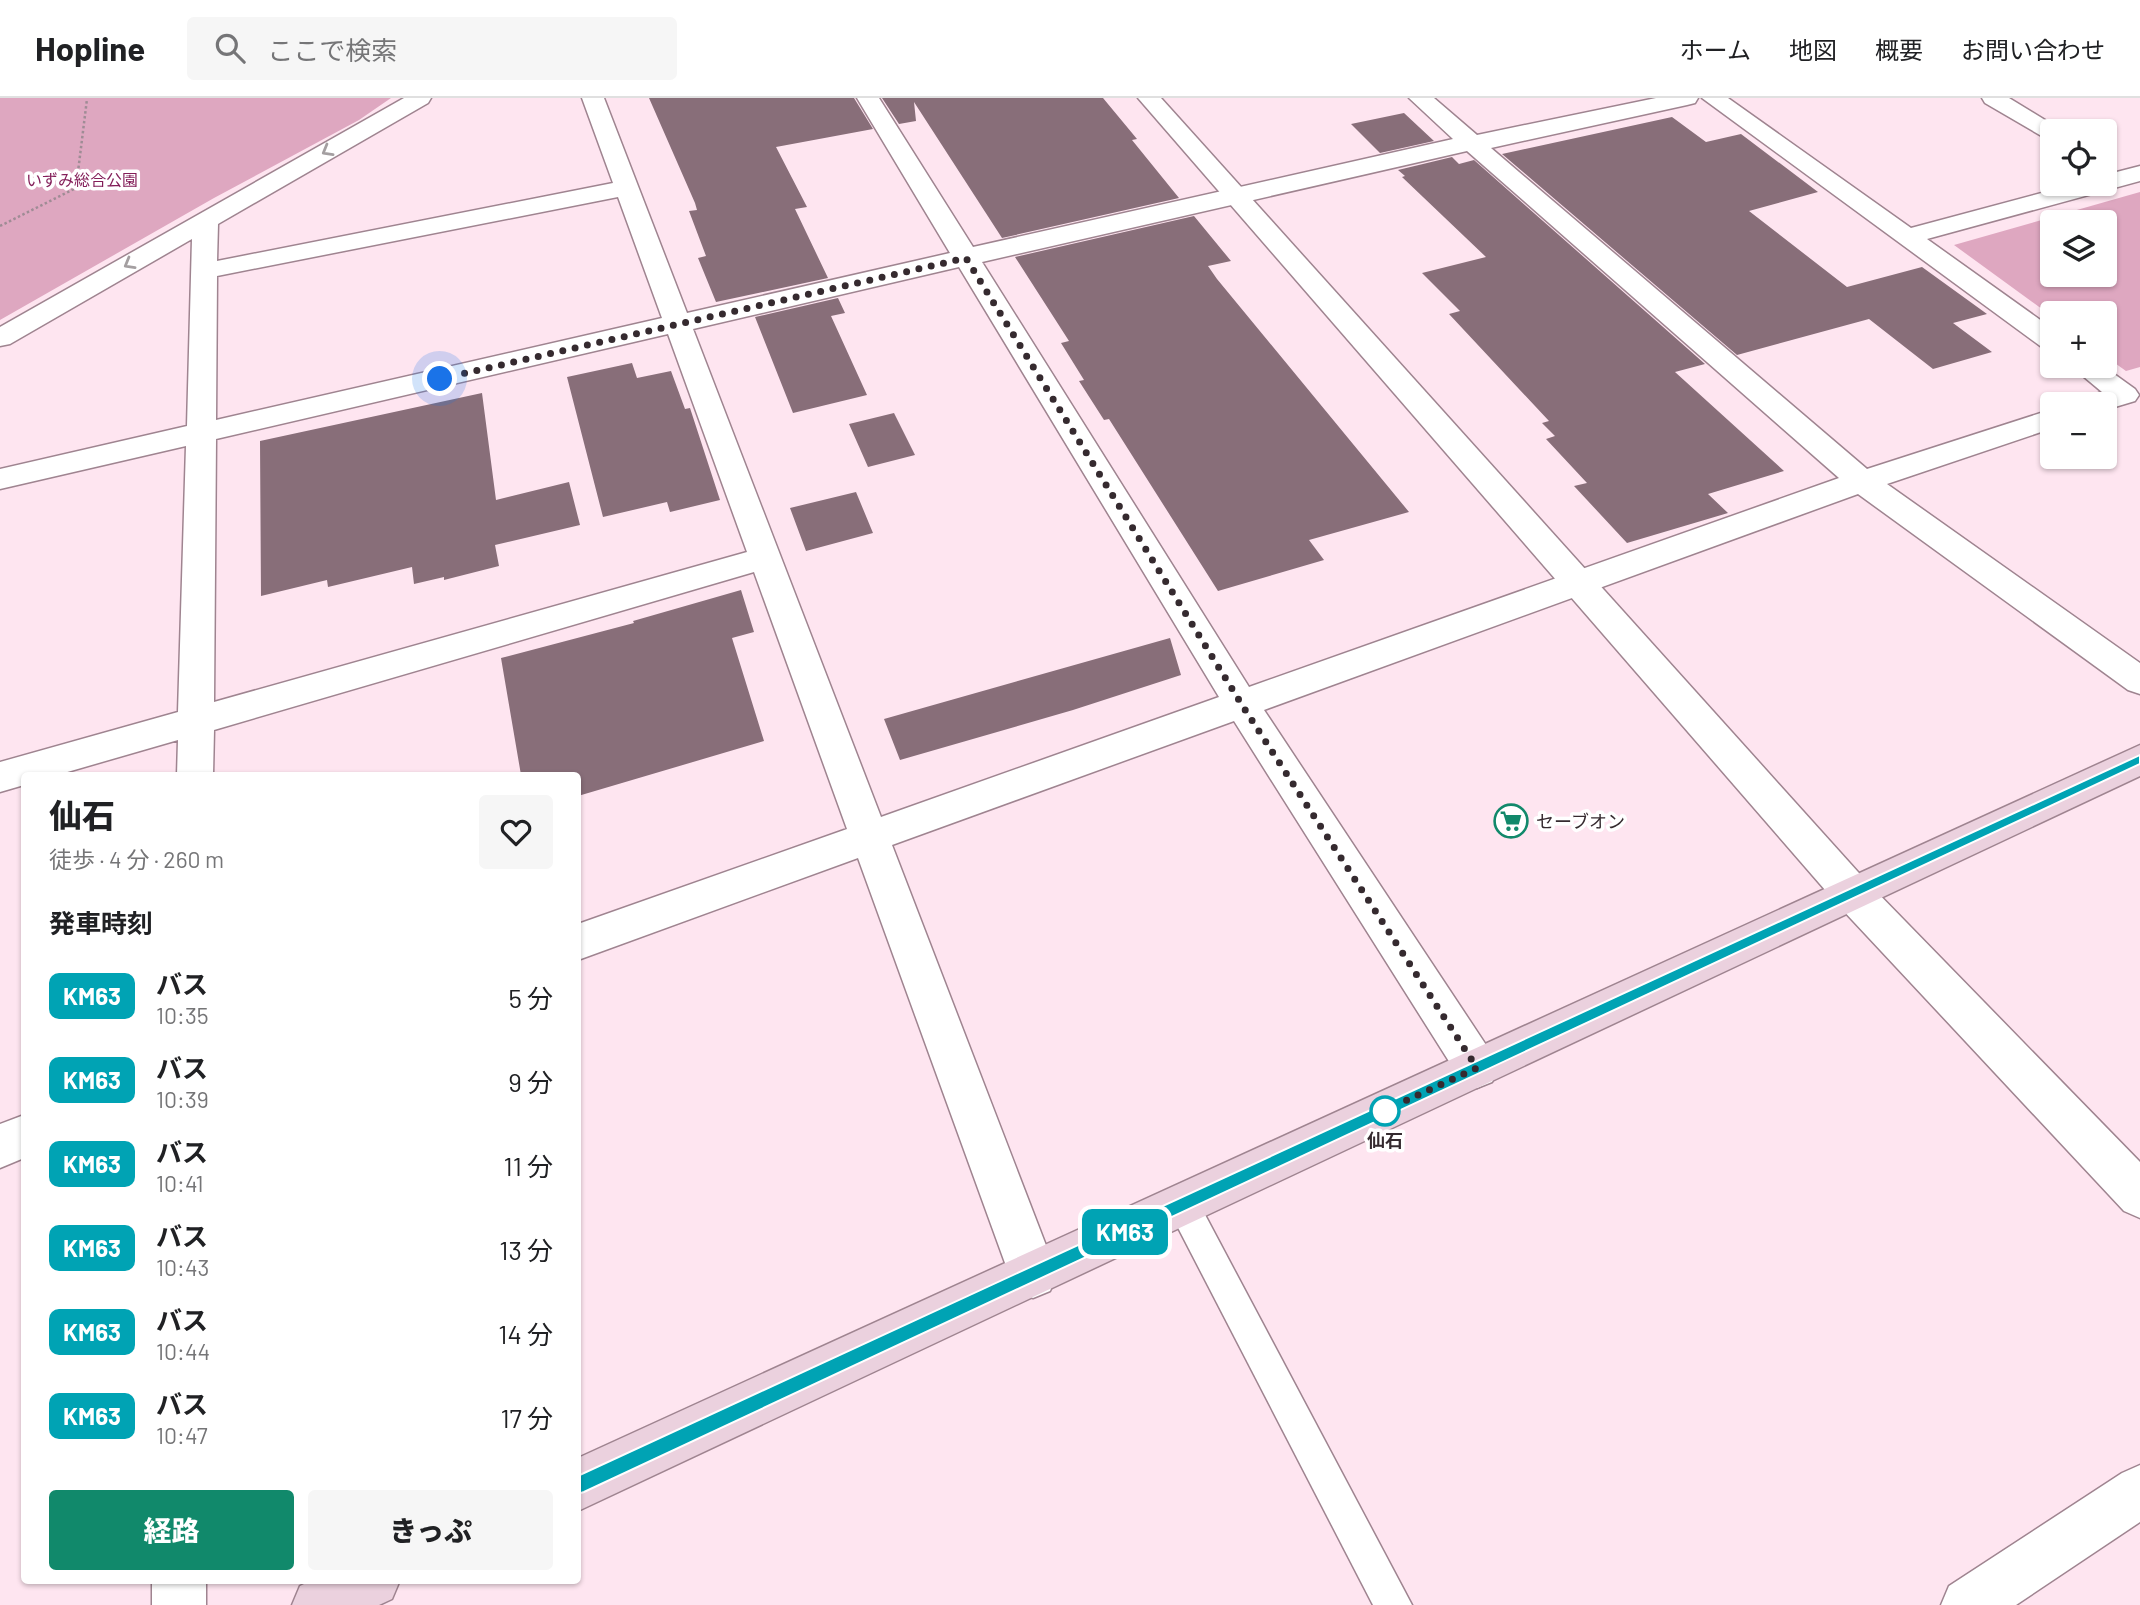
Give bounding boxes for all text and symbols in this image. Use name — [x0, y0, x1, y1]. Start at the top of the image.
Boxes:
search box — [187, 17, 677, 80]
text: Hopline — [35, 28, 145, 68]
icon: search — [211, 29, 249, 67]
text: ここで検索 — [267, 34, 397, 65]
text: ホーム — [1680, 35, 1751, 64]
text: 地図 — [1789, 35, 1837, 64]
text: 概要 — [1875, 35, 1923, 64]
text: お問い合わせ — [1961, 35, 2105, 64]
map controls — [2040, 119, 2117, 469]
button: locate — [2040, 119, 2117, 196]
one-way arrow — [322, 143, 334, 156]
park label: いずみ総合公園 — [26, 170, 138, 189]
button: layers — [2040, 210, 2117, 287]
one-way arrow — [124, 256, 137, 269]
button: + — [2040, 301, 2117, 378]
your location — [422, 361, 457, 396]
button: − — [2040, 392, 2117, 469]
text: 仙石 — [49, 795, 115, 835]
button: heart — [479, 795, 553, 869]
supermarket icon: セーブオン — [1492, 802, 1530, 840]
place label: セーブオン — [1536, 810, 1625, 832]
text: 徒歩 · 4 分 · 260 m — [49, 845, 224, 873]
text: 発車時刻 — [49, 907, 153, 938]
text: バス — [156, 968, 208, 999]
text: KM63 — [63, 981, 121, 1010]
text: 5 分 — [508, 982, 553, 1013]
text: 10:35 — [156, 1001, 209, 1029]
text: バス — [156, 1052, 208, 1083]
text: KM63 — [63, 1065, 121, 1094]
text: 9 分 — [508, 1066, 553, 1097]
text: 10:39 — [156, 1085, 209, 1113]
marker: 仙石 — [1370, 1096, 1400, 1126]
place label: 仙石 — [1367, 1129, 1403, 1151]
text: バス — [156, 1136, 208, 1167]
text: KM63 — [63, 1149, 121, 1178]
text: 11 分 — [504, 1150, 553, 1181]
text: 10:41 — [156, 1169, 204, 1197]
line badge: KM63 — [1076, 1209, 1174, 1255]
text: KM63 — [1096, 1217, 1154, 1246]
text: バス — [156, 1220, 208, 1251]
text: KM63 — [63, 1233, 121, 1262]
text: 13 分 — [499, 1234, 553, 1265]
text: 10:43 — [156, 1253, 209, 1281]
text: バス — [156, 1304, 208, 1335]
text: KM63 — [63, 1317, 121, 1346]
text: 14 分 — [498, 1318, 553, 1349]
text: 10:44 — [156, 1337, 210, 1365]
text: バス — [156, 1388, 208, 1419]
text: KM63 — [63, 1401, 121, 1430]
text: 17 分 — [500, 1402, 553, 1433]
text: 10:47 — [156, 1421, 208, 1449]
button: 経路 — [49, 1490, 294, 1570]
button: きっぷ — [308, 1490, 553, 1570]

